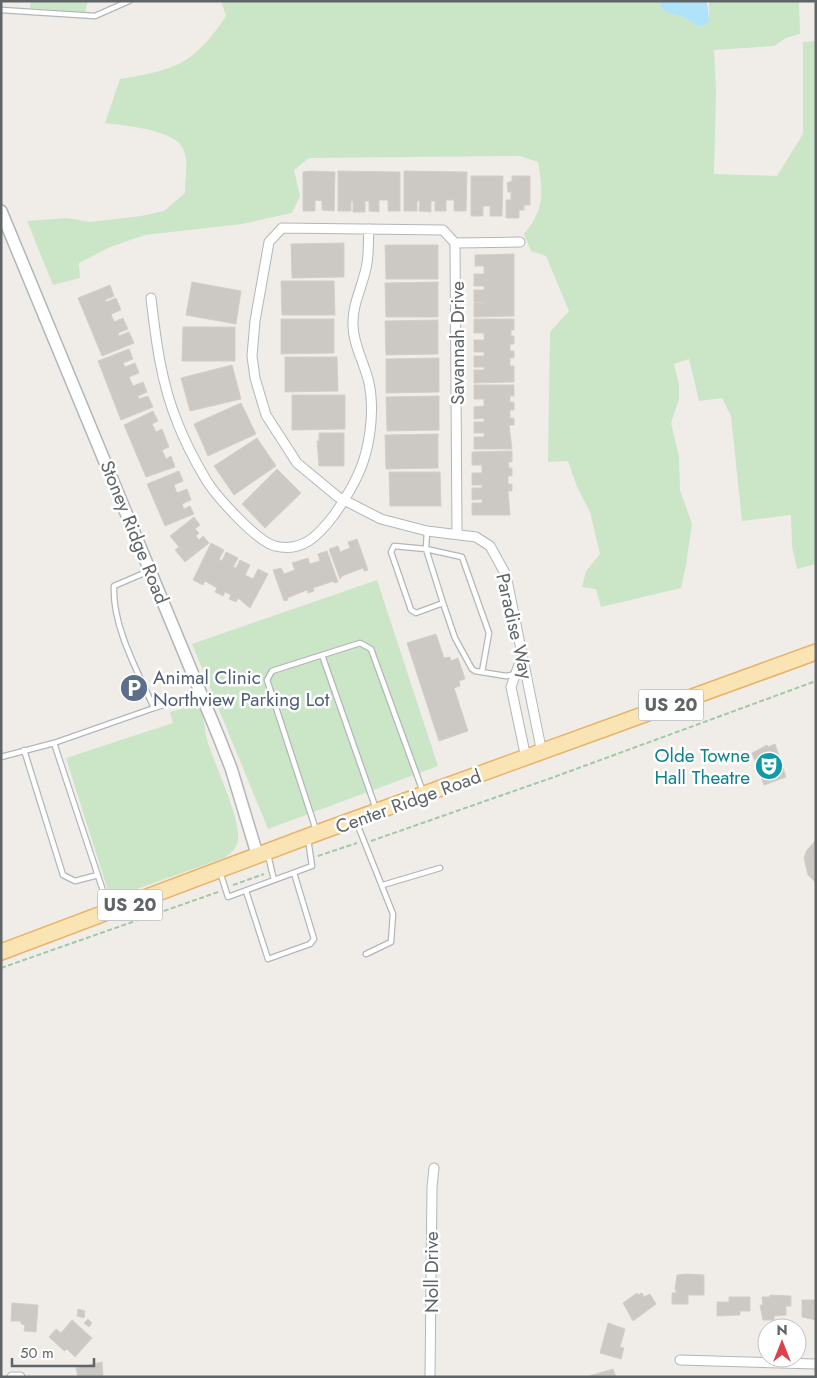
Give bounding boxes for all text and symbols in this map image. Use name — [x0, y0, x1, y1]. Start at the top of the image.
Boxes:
street label: Savannah Drive — [444, 281, 471, 405]
street label: Stoney Ridge Road — [93, 456, 176, 608]
street label: Paradise Way — [489, 571, 540, 682]
place label: Animal Clinic Northview Parking Lot — [153, 664, 330, 713]
parking icon: Animal Clinic Northview Parking Lot — [119, 673, 149, 703]
road number: US 20 — [638, 690, 704, 720]
place label: Olde Towne Hall Theatre — [655, 742, 750, 791]
theatre icon: Olde Towne Hall Theatre — [754, 751, 784, 781]
street label: Center Ridge Road — [332, 763, 485, 840]
road number: US 20 — [98, 890, 162, 920]
street label: Noll Drive — [418, 1231, 445, 1313]
north arrow — [757, 1318, 807, 1368]
text: N — [776, 1320, 788, 1340]
scale bar — [12, 1336, 95, 1368]
text: 50 m — [20, 1342, 54, 1364]

